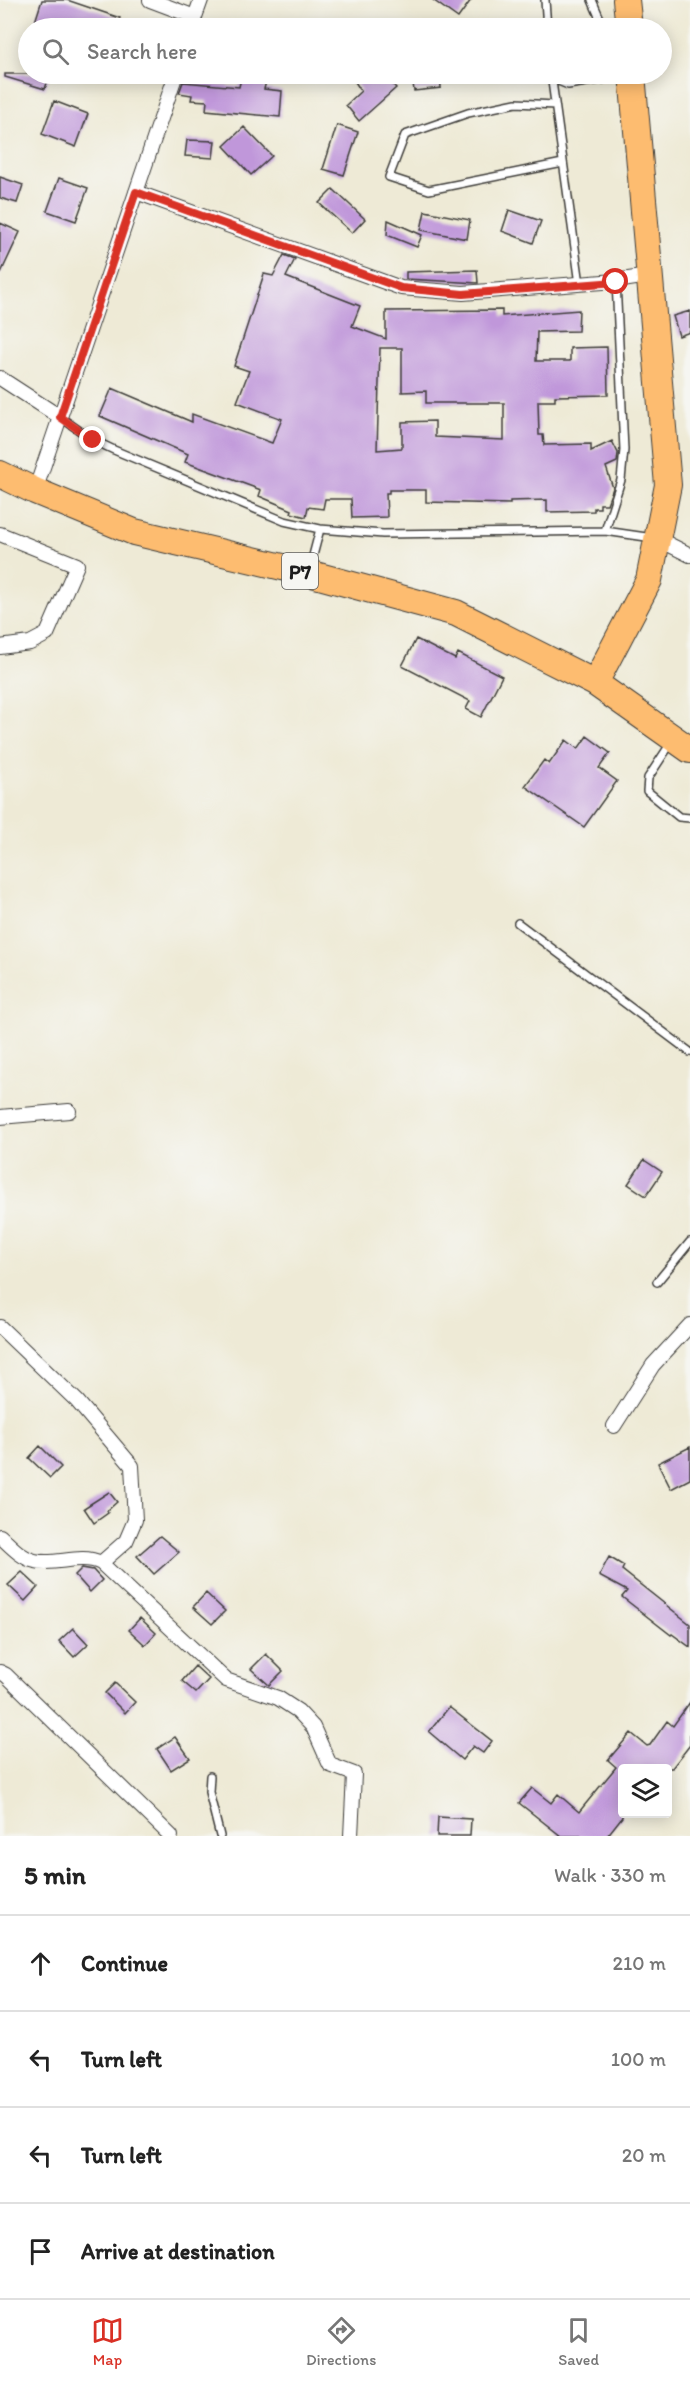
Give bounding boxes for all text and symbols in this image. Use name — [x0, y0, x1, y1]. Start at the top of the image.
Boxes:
search box — [18, 18, 672, 84]
icon: search — [39, 35, 72, 68]
text: Search here — [87, 38, 197, 65]
route start — [602, 268, 628, 294]
route end — [79, 426, 105, 452]
road number: P7 — [282, 553, 318, 589]
map controls — [618, 1764, 672, 1818]
button: layers — [618, 1764, 672, 1818]
text: 5 min — [24, 1859, 86, 1891]
text: Walk · 330 m — [554, 1863, 666, 1887]
icon: ahead — [24, 1947, 57, 1980]
text: Continue — [81, 1950, 168, 1977]
text: 210 m — [613, 1951, 666, 1975]
icon: left — [24, 2043, 57, 2076]
text: Turn left — [81, 2046, 162, 2073]
text: 100 m — [611, 2047, 666, 2071]
icon: left — [24, 2139, 57, 2172]
text: Turn left — [81, 2142, 162, 2169]
text: 20 m — [622, 2143, 666, 2167]
icon: arrive — [24, 2235, 57, 2268]
text: Arrive at destination — [81, 2238, 275, 2265]
tab: Map — [91, 2314, 124, 2369]
tab: Directions — [306, 2314, 376, 2369]
tab: Saved — [558, 2314, 599, 2369]

